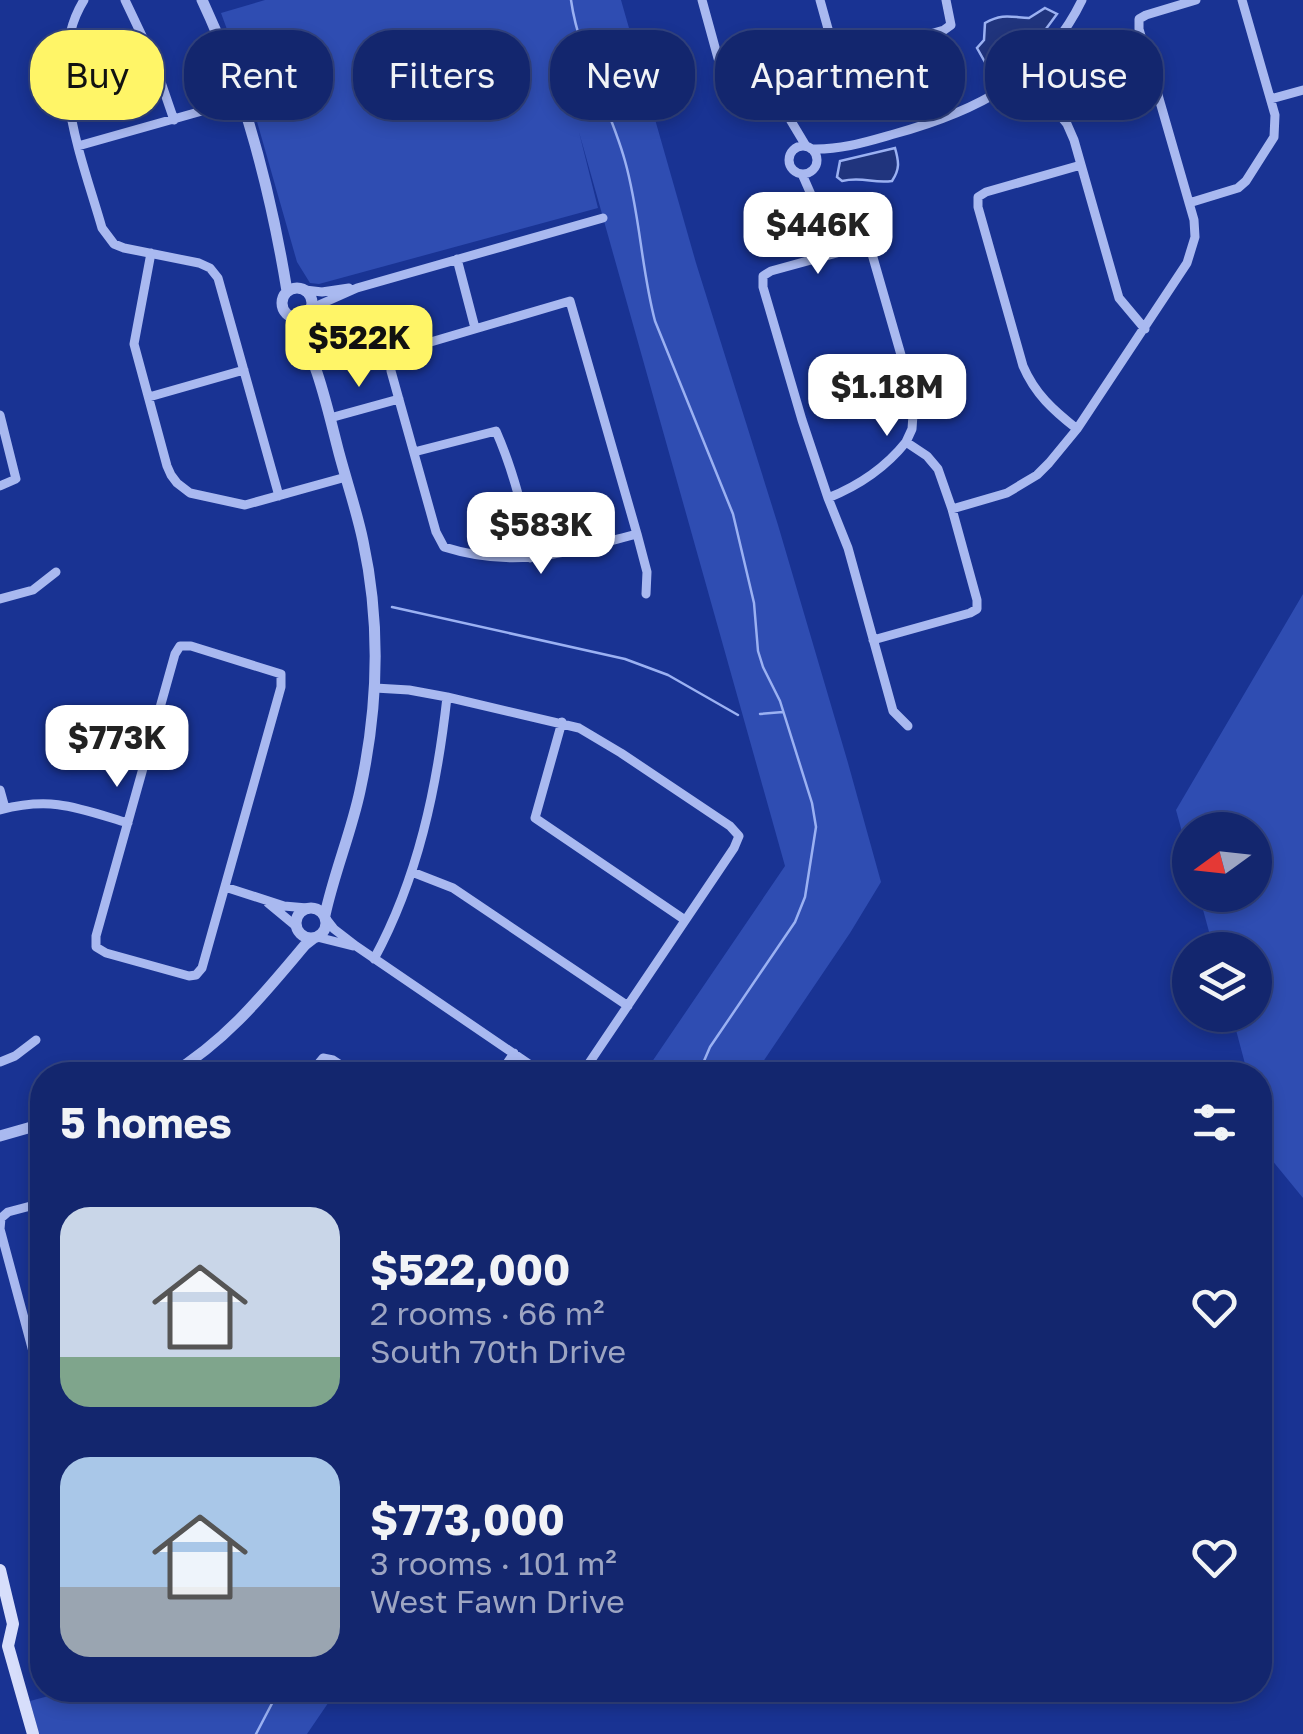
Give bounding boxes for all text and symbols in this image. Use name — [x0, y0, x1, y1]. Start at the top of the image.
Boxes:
chip: Buy — [30, 30, 164, 120]
chip: Rent — [184, 30, 333, 120]
chip: Filters — [353, 30, 530, 120]
chip: New — [550, 30, 695, 120]
chip: Apartment — [715, 30, 965, 120]
chip: House — [985, 30, 1163, 120]
pin: $446K — [748, 192, 888, 277]
text: $446K — [766, 205, 870, 243]
pin: $522K — [289, 305, 429, 390]
text: $522K — [307, 318, 411, 356]
pin: $1.18M — [806, 354, 968, 439]
text: $1.18M — [830, 367, 944, 405]
pin: $583K — [471, 492, 611, 577]
text: $583K — [489, 505, 593, 543]
pin: $773K — [47, 705, 187, 790]
text: $773K — [67, 718, 167, 756]
north arrow — [1172, 812, 1272, 912]
map controls — [1172, 812, 1272, 1032]
button: layers — [1172, 932, 1272, 1032]
icon: filters — [1187, 1095, 1242, 1150]
text: 5 homes — [60, 1097, 232, 1147]
text: $522,000 — [370, 1244, 570, 1294]
icon: home — [140, 1247, 260, 1367]
icon: heart — [1187, 1280, 1242, 1335]
text: 2 rooms · 66 m² — [370, 1294, 605, 1332]
text: South 70th Drive — [370, 1332, 626, 1370]
text: $773,000 — [370, 1494, 565, 1544]
icon: home — [140, 1497, 260, 1617]
icon: heart — [1187, 1530, 1242, 1585]
text: 3 rooms · 101 m² — [370, 1544, 617, 1582]
text: West Fawn Drive — [370, 1582, 625, 1620]

